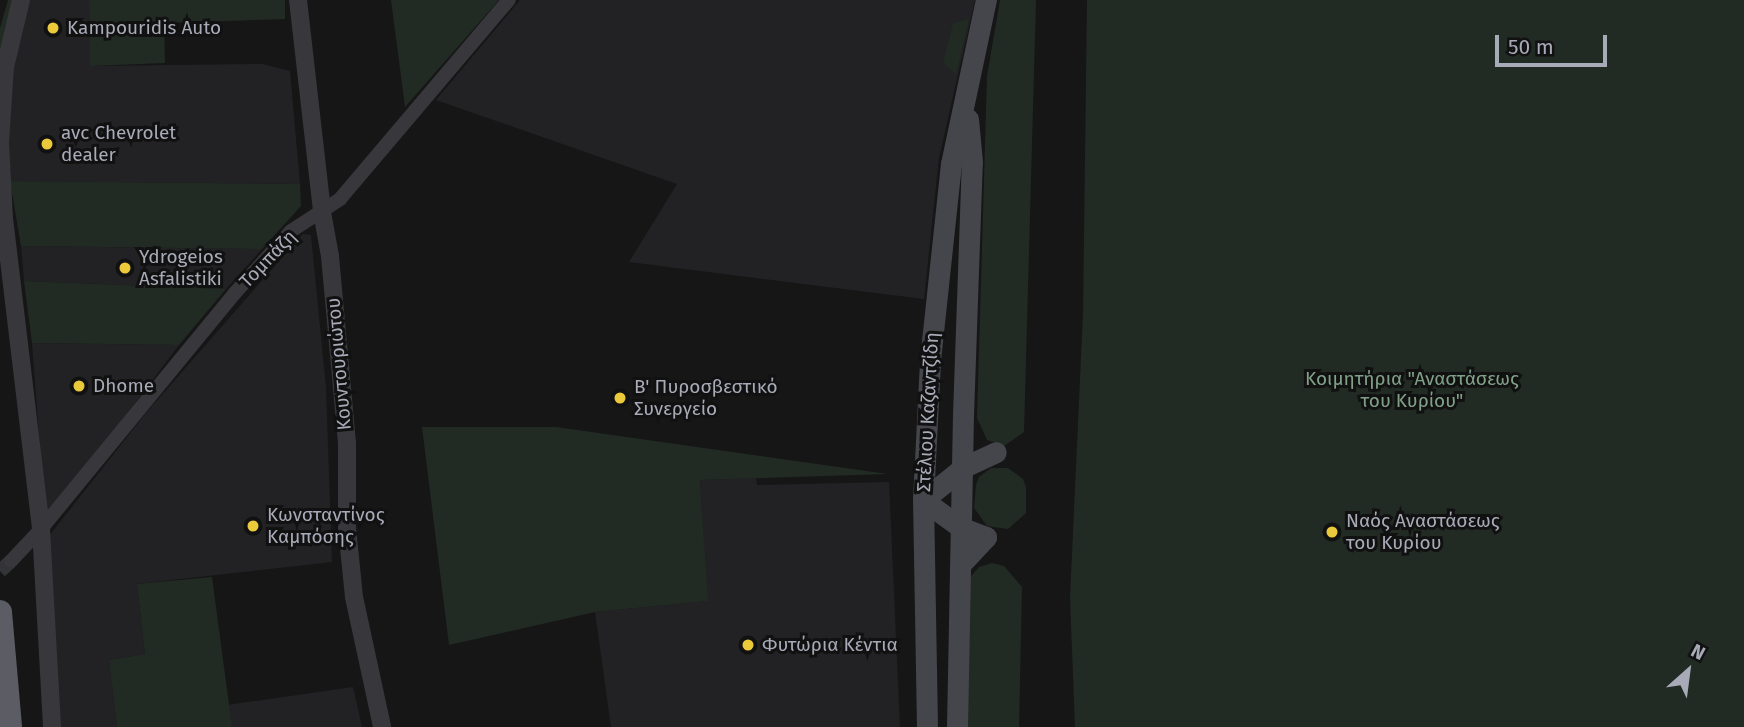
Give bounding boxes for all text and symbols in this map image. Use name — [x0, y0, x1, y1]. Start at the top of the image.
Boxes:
place label: Kampouridis Auto — [67, 17, 221, 39]
marker: Kampouridis Auto — [45, 20, 61, 36]
scale bar — [1499, 21, 1611, 65]
text: 50 m — [1508, 34, 1554, 60]
place label: avc Chevrolet dealer — [61, 122, 176, 166]
marker: avc Chevrolet dealer — [39, 136, 55, 152]
street label: Τομπάζη — [235, 225, 301, 293]
place label: Ydrogeios Asfalistiki — [139, 246, 223, 290]
marker: Ydrogeios Asfalistiki — [117, 260, 133, 276]
street label: Κουντουριώτου — [322, 297, 356, 431]
street label: Στέλιου Καζαντζίδη — [912, 332, 944, 492]
park label: Κοιμητήρια "Αναστάσεως του Κυρίου" — [1305, 368, 1519, 412]
place label: Dhome — [93, 375, 154, 397]
place label: Β' Πυροσβεστικό Συνεργείο — [634, 376, 778, 420]
marker: Dhome — [71, 378, 87, 394]
marker: Β' Πυροσβεστικό Συνεργείο — [612, 390, 628, 406]
place label: Κωνσταντίνος Καμπόσης — [267, 504, 385, 548]
place label: Ναός Αναστάσεως του Κυρίου — [1346, 510, 1500, 554]
marker: Κωνσταντίνος Καμπόσης — [245, 518, 261, 534]
marker: Ναός Αναστάσεως του Κυρίου — [1324, 524, 1340, 540]
place label: Φυτώρια Κέντια — [762, 634, 898, 656]
north arrow — [1653, 636, 1723, 706]
marker: Φυτώρια Κέντια — [740, 637, 756, 653]
text: N — [1687, 639, 1709, 665]

